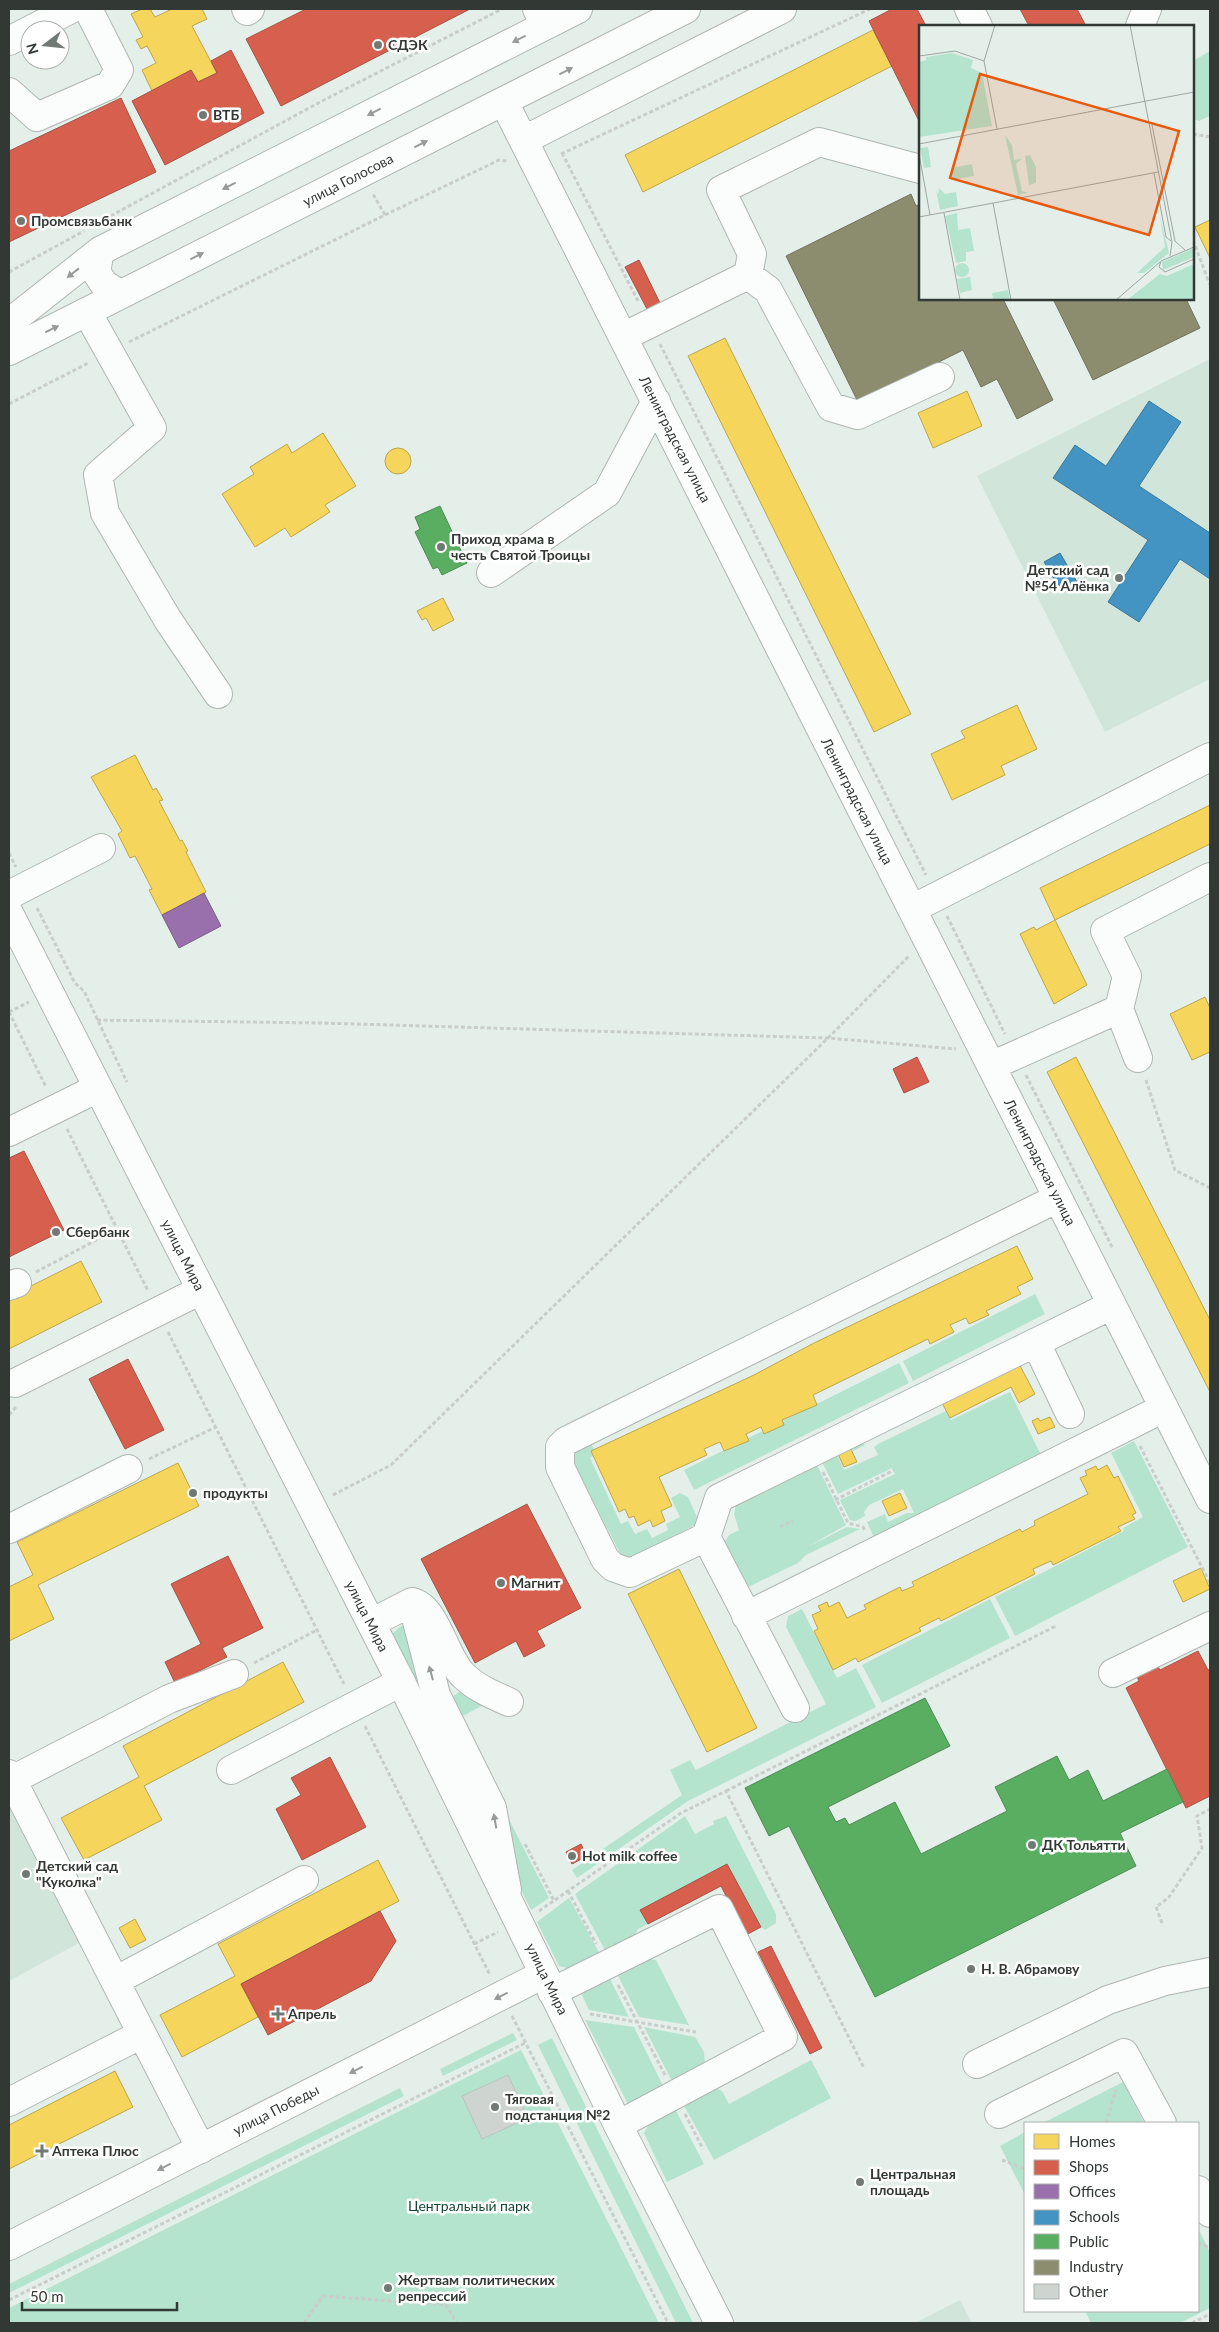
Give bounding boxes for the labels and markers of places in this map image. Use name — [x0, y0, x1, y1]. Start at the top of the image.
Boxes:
place label: СДЭК — [388, 36, 428, 53]
marker: СДЭК — [372, 39, 384, 51]
place label: ВТБ — [213, 106, 240, 123]
marker: ВТБ — [197, 109, 209, 121]
place label: Промсвязьбанк — [31, 212, 133, 229]
marker: Промсвязьбанк — [15, 215, 27, 227]
place label: Приход храма в честь Святой Троицы — [451, 530, 590, 563]
marker: Приход храма в честь Святой Троицы — [435, 541, 447, 553]
place label: Детский сад №54 Алёнка — [1024, 561, 1109, 594]
marker: Детский сад №54 Алёнка — [1113, 572, 1125, 584]
place label: Сбербанк — [66, 1223, 130, 1240]
marker: Сбербанк — [50, 1226, 62, 1238]
place label: продукты — [203, 1484, 268, 1501]
marker: продукты — [187, 1487, 199, 1499]
place label: Магнит — [511, 1574, 561, 1591]
marker: Магнит — [495, 1577, 507, 1589]
place label: ДК Тольятти — [1042, 1836, 1126, 1853]
marker: ДК Тольятти — [1026, 1839, 1038, 1851]
place label: Hot milk coffee — [582, 1847, 678, 1864]
marker: Hot milk coffee — [566, 1850, 578, 1862]
place label: Детский сад "Куколка" — [36, 1857, 118, 1890]
marker: Детский сад "Куколка" — [20, 1868, 32, 1880]
place label: Н. В. Абрамову — [981, 1960, 1080, 1977]
marker: Н. В. Абрамову — [965, 1963, 977, 1975]
place label: Апрель — [287, 2005, 336, 2022]
marker: Апрель — [272, 2008, 284, 2020]
place label: Тяговая подстанция №2 — [505, 2090, 610, 2123]
marker: Тяговая подстанция №2 — [489, 2101, 501, 2113]
place label: Аптека Плюс — [51, 2142, 139, 2159]
marker: Аптека Плюс — [36, 2145, 48, 2157]
place label: Центральная площадь — [870, 2165, 956, 2198]
marker: Центральная площадь — [854, 2176, 866, 2188]
place label: Жертвам политических репрессий — [398, 2271, 556, 2304]
marker: Жертвам политических репрессий — [382, 2282, 394, 2294]

